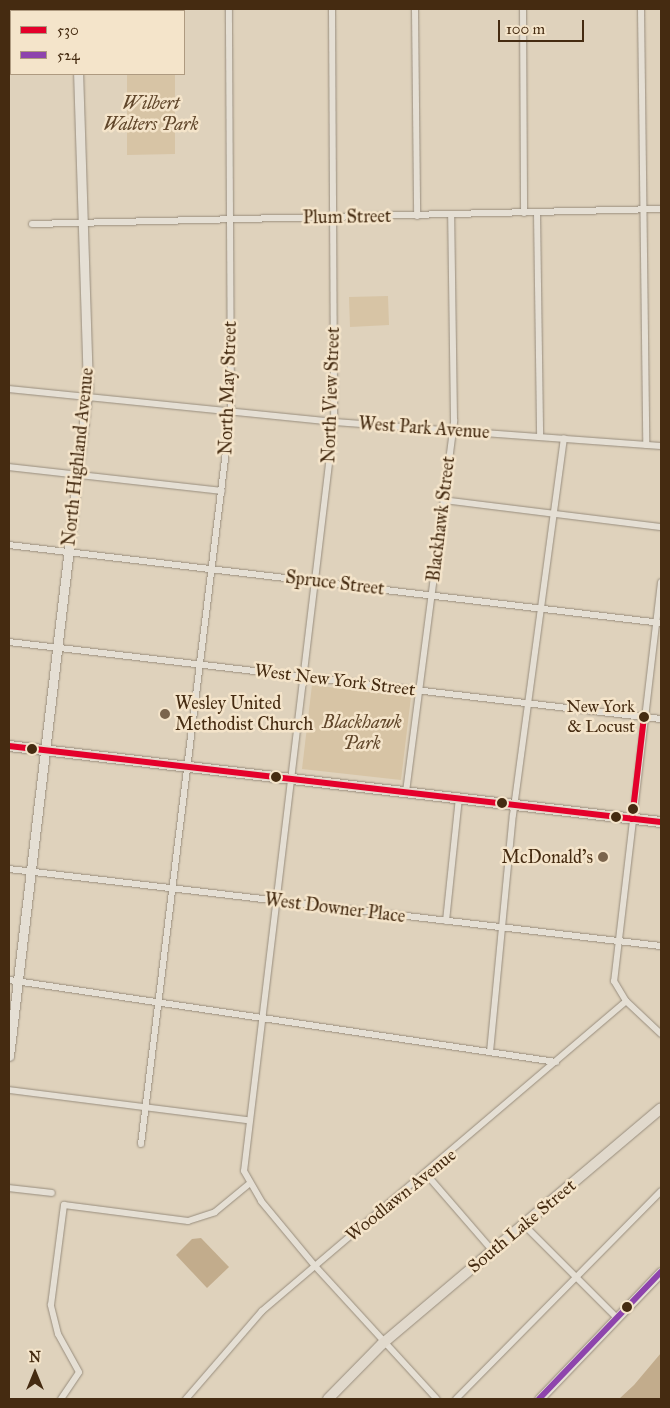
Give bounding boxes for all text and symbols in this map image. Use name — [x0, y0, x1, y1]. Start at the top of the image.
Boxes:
legend — [10, 10, 185, 75]
scale bar — [500, 10, 586, 42]
text: 100 m — [506, 20, 545, 38]
text: 530 — [57, 21, 79, 39]
text: 524 — [57, 46, 80, 64]
park label: Wilbert Walters Park — [103, 93, 199, 136]
street label: Plum Street — [303, 205, 391, 229]
street label: North May Street — [215, 321, 241, 455]
street label: North View Street — [318, 326, 344, 464]
street label: North Highland Avenue — [58, 367, 98, 547]
street label: West Park Avenue — [358, 413, 490, 443]
street label: Blackhawk Street — [423, 455, 459, 583]
street label: Spruce Street — [284, 566, 386, 600]
street label: West New York Street — [253, 659, 417, 701]
place label: Wesley United Methodist Church — [175, 693, 313, 736]
place label: New York & Locust — [567, 697, 635, 737]
marker: Wesley United Methodist Church — [159, 708, 171, 720]
park label: Blackhawk Park — [322, 712, 402, 754]
marker: New York & Locust — [639, 712, 649, 722]
unlabelled marker — [27, 744, 37, 754]
unlabelled marker — [271, 772, 281, 782]
unlabelled marker — [497, 798, 507, 808]
unlabelled marker — [628, 804, 638, 814]
unlabelled marker — [611, 812, 621, 822]
place label: McDonald's — [502, 846, 593, 868]
marker: McDonald's — [597, 851, 609, 863]
street label: West Downer Place — [263, 889, 407, 927]
street label: Woodlawn Avenue — [342, 1144, 460, 1246]
street label: South Lake Street — [464, 1174, 580, 1278]
unlabelled marker — [622, 1302, 632, 1312]
north arrow — [10, 1348, 60, 1398]
text: N — [29, 1349, 41, 1366]

